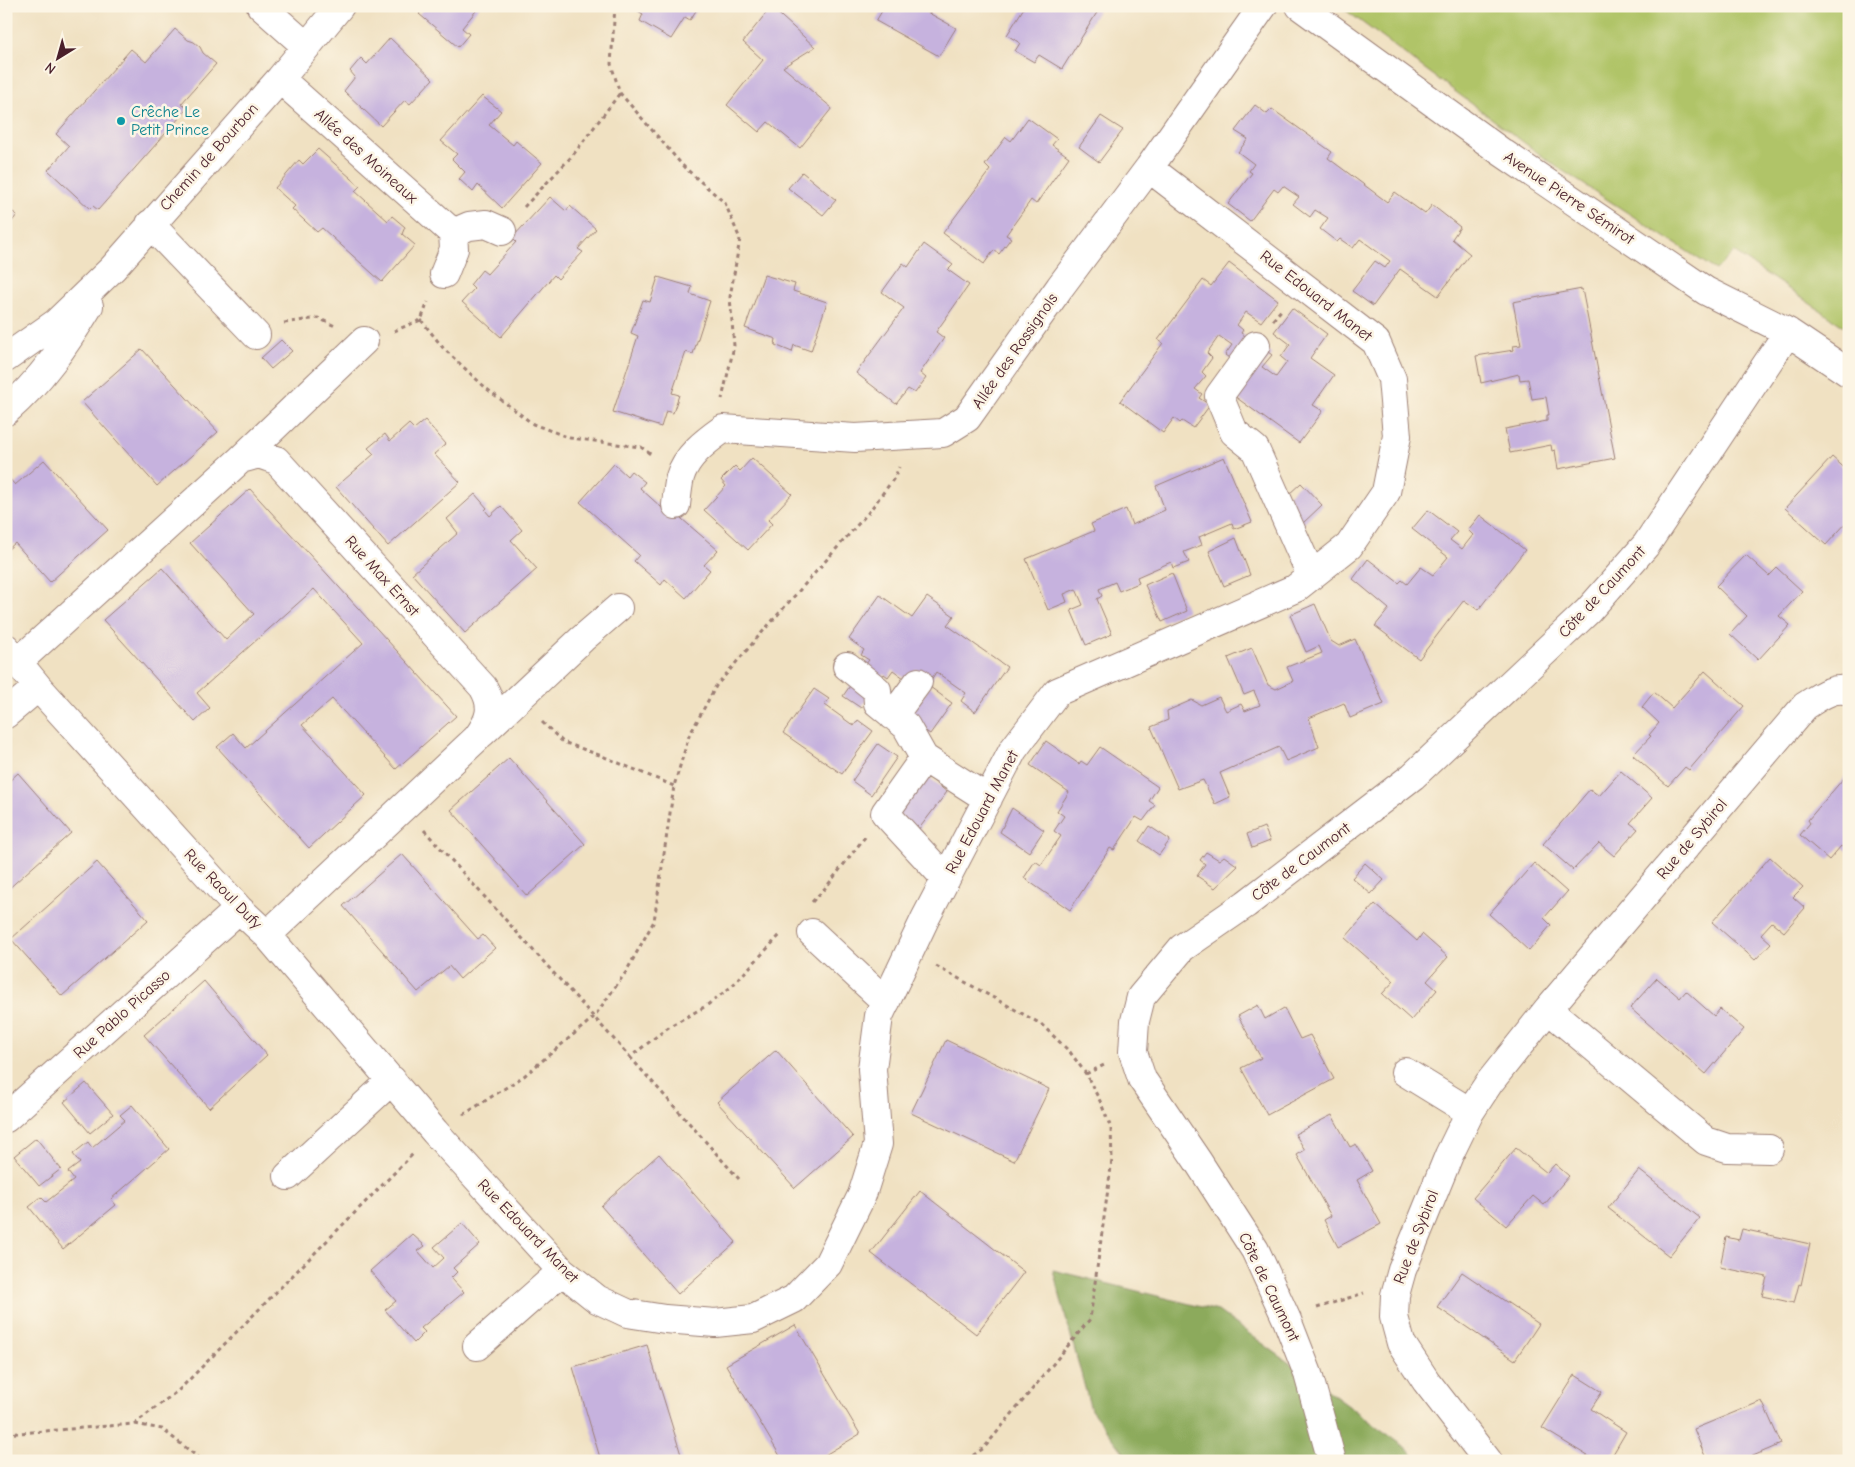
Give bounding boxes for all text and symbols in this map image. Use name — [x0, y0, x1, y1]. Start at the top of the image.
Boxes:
north arrow — [32, 32, 82, 82]
text: N — [42, 58, 59, 78]
street label: Chemin de Bourbon — [156, 100, 262, 214]
place label: Crêche Le Petit Prince — [131, 103, 209, 139]
street label: Allée des Moineaux — [311, 105, 422, 207]
marker: Crêche Le Petit Prince — [115, 115, 127, 127]
street label: Avenue Pierre Sémirot — [1500, 148, 1638, 249]
street label: Rue Edouard Manet — [1257, 247, 1376, 345]
street label: Allée des Rossignols — [968, 290, 1062, 412]
street label: Rue Max Ernst — [341, 532, 423, 620]
street label: Côte de Caumont — [1555, 542, 1649, 642]
street label: Rue Edouard Manet — [942, 747, 1022, 877]
street label: Rue de Sybirol — [1653, 795, 1731, 883]
street label: Côte de Caumont — [1248, 819, 1354, 905]
street label: Rue Raoul Dufy — [180, 845, 266, 933]
street label: Rue Pablo Picasso — [70, 966, 174, 1062]
street label: Rue Edouard Manet — [474, 1176, 582, 1287]
street label: Rue de Sybirol — [1390, 1187, 1442, 1287]
street label: Côte de Caumont — [1235, 1230, 1303, 1345]

